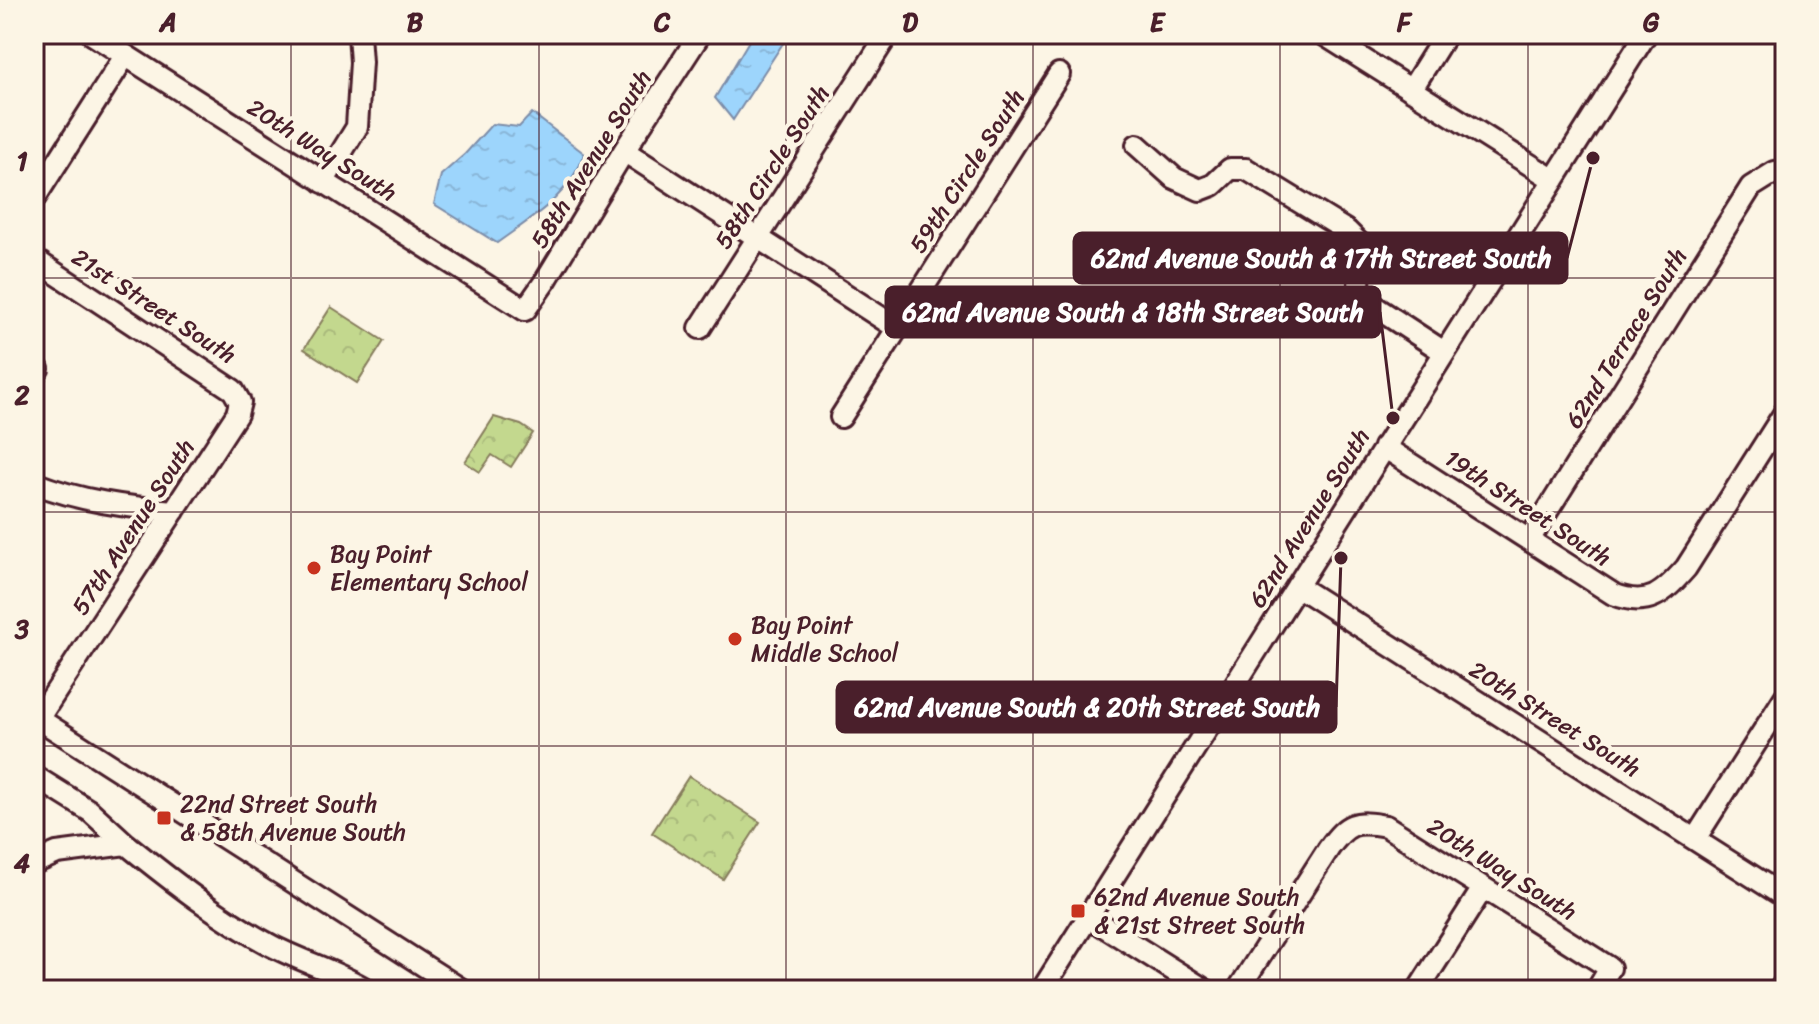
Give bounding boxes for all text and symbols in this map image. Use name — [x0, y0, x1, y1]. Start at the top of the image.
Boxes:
text: A — [158, 0, 177, 45]
text: B — [407, 0, 424, 45]
text: C — [653, 0, 671, 45]
text: D — [902, 0, 918, 45]
text: E — [1150, 0, 1167, 45]
text: F — [1396, 0, 1413, 45]
text: G — [1643, 0, 1660, 45]
street label: 58th Avenue South — [519, 61, 663, 257]
street label: 58th Circle South — [703, 76, 841, 258]
street label: 59th Circle South — [898, 80, 1036, 262]
street label: 20th Way South — [239, 87, 405, 213]
text: 1 — [16, 138, 28, 184]
callout: 62nd Avenue South & 17th Street South — [1074, 233, 1567, 283]
text: 62nd Avenue South & 17th Street South — [1090, 235, 1552, 281]
street label: 21st Street South — [63, 237, 245, 375]
street label: 62nd Terrace South — [1553, 239, 1699, 437]
callout: 62nd Avenue South & 18th Street South — [886, 287, 1380, 337]
text: 62nd Avenue South & 18th Street South — [901, 289, 1364, 335]
text: 2 — [13, 372, 30, 418]
street label: 62nd Avenue South — [1237, 420, 1381, 616]
street label: 57th Avenue South — [60, 430, 206, 624]
street label: 19th Street South — [1436, 438, 1620, 578]
place label: Bay Point Elementary School — [330, 533, 529, 603]
marker: Bay Point Elementary School — [305, 559, 323, 577]
place label: Bay Point Middle School — [751, 604, 900, 674]
text: 3 — [14, 606, 30, 652]
marker: Bay Point Middle School — [726, 630, 744, 648]
street label: 20th Street South — [1461, 649, 1649, 789]
callout: 62nd Avenue South & 20th Street South — [837, 682, 1336, 732]
text: 62nd Avenue South & 20th Street South — [853, 684, 1320, 730]
place label: 22nd Street South & 58th Avenue South — [180, 783, 406, 853]
street label: 20th Way South — [1419, 806, 1585, 932]
marker: 22nd Street South & 58th Avenue South — [155, 809, 173, 827]
text: 4 — [14, 840, 30, 886]
place label: 62nd Avenue South & 21st Street South — [1094, 876, 1305, 946]
marker: 62nd Avenue South & 21st Street South — [1069, 902, 1087, 920]

